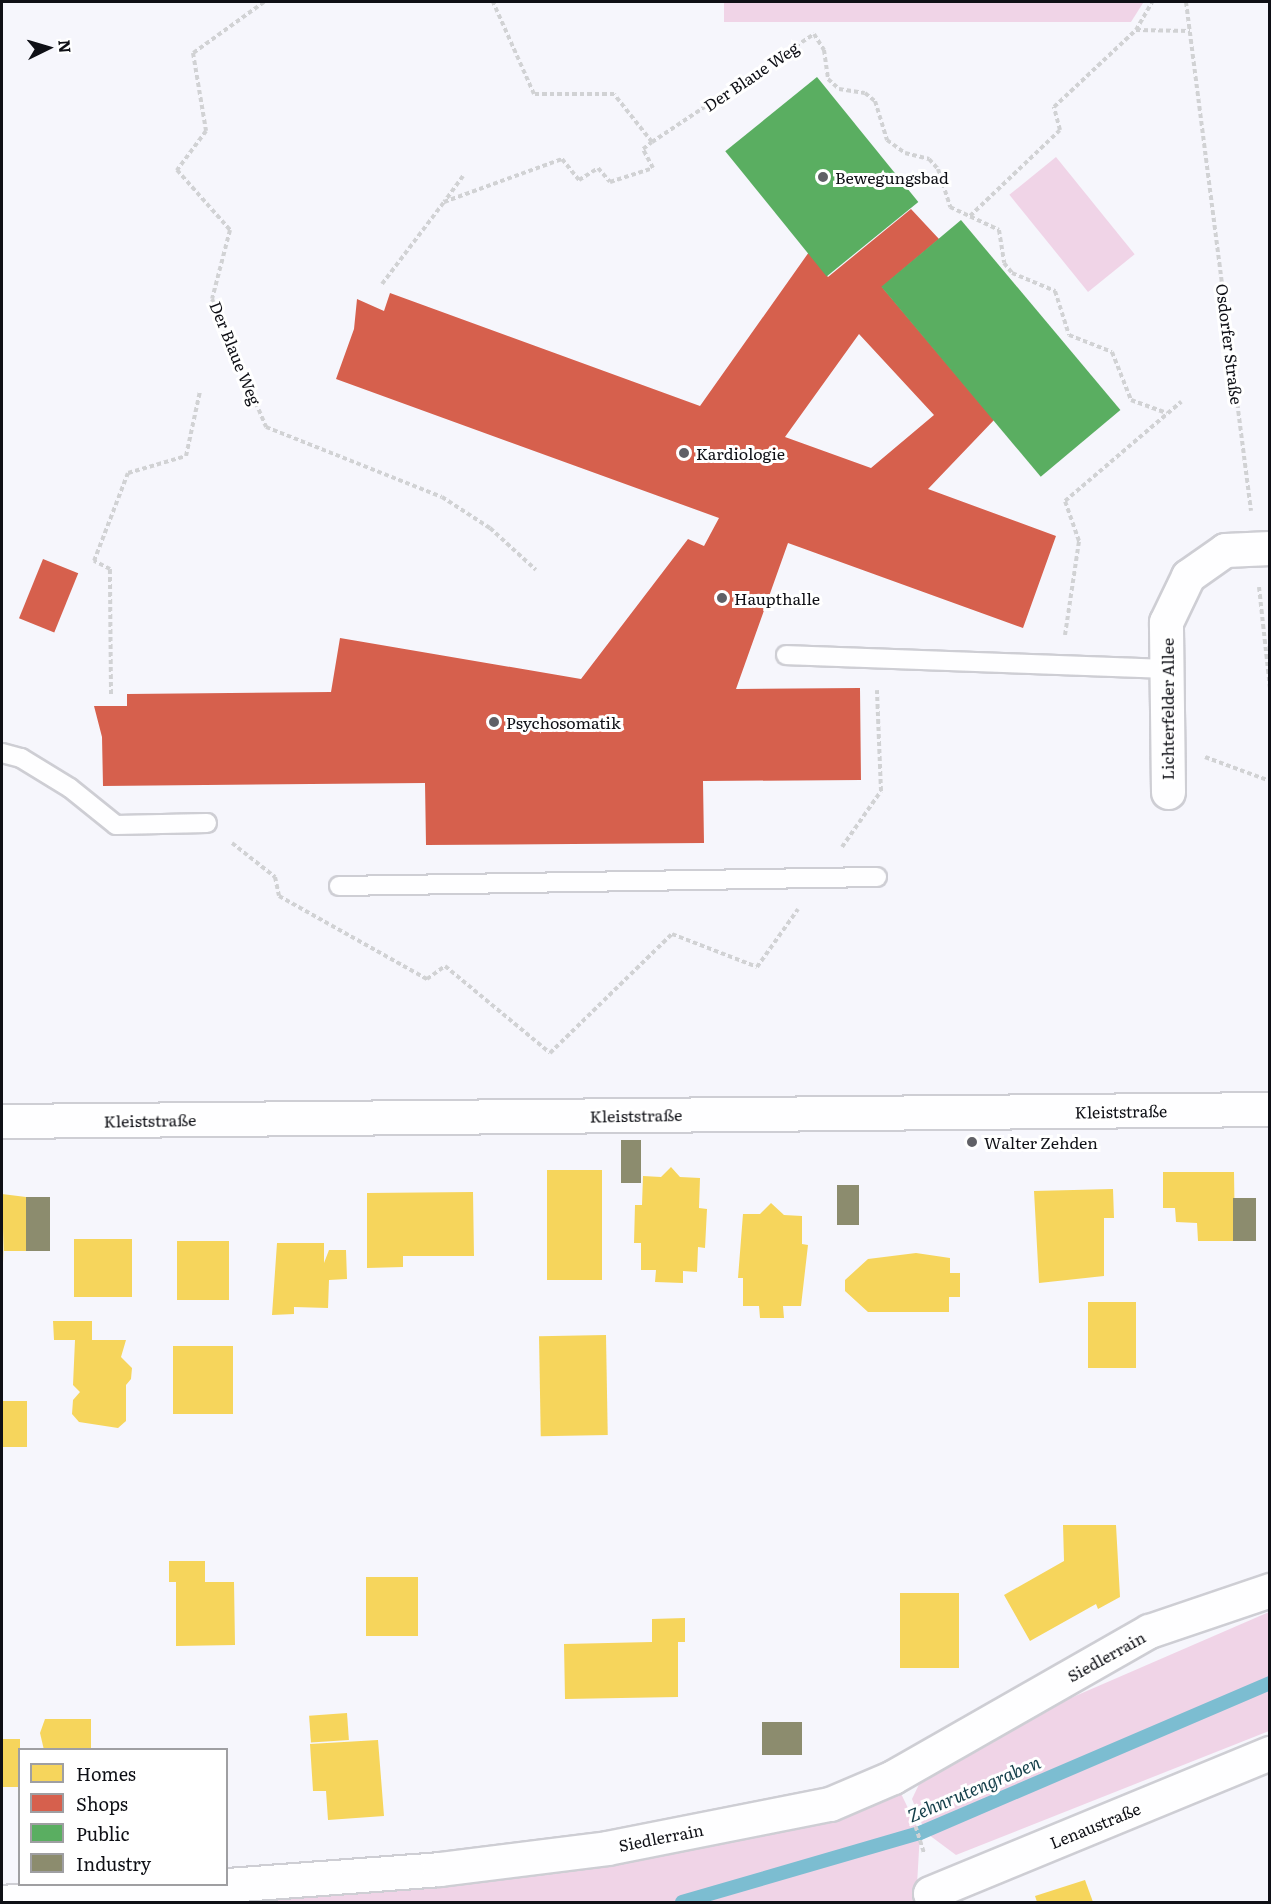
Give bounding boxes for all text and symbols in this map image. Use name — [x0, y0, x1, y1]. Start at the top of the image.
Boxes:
north arrow — [18, 18, 78, 78]
street label: Der Blaue Weg — [700, 37, 802, 115]
text: N — [53, 39, 78, 54]
place label: Bewegungsbad — [835, 167, 949, 187]
marker: Bewegungsbad — [816, 170, 830, 184]
street label: Osdorfer Straße — [1213, 282, 1247, 406]
street label: Der Blaue Weg — [206, 298, 266, 408]
place label: Kardiologie — [696, 443, 785, 463]
marker: Kardiologie — [677, 446, 691, 460]
place label: Haupthalle — [734, 588, 820, 608]
marker: Haupthalle — [715, 591, 729, 605]
street label: Lichterfelder Allee — [1157, 638, 1177, 780]
place label: Psychosomatik — [506, 712, 621, 732]
marker: Psychosomatik — [487, 715, 501, 729]
street label: Kleiststraße — [1075, 1101, 1167, 1121]
street label: Kleiststraße — [590, 1105, 682, 1125]
street label: Kleiststraße — [104, 1110, 196, 1130]
place label: Walter Zehden — [984, 1132, 1098, 1152]
marker: Walter Zehden — [965, 1135, 979, 1149]
street label: Siedlerrain — [1064, 1627, 1148, 1685]
legend — [18, 1748, 228, 1886]
water label: Zehnrutengraben — [904, 1751, 1044, 1827]
text: Homes — [76, 1760, 136, 1787]
text: Shops — [76, 1790, 128, 1817]
street label: Lenaustraße — [1047, 1798, 1143, 1852]
street label: Siedlerrain — [617, 1819, 705, 1855]
text: Public — [76, 1820, 130, 1847]
text: Industry — [76, 1850, 151, 1877]

